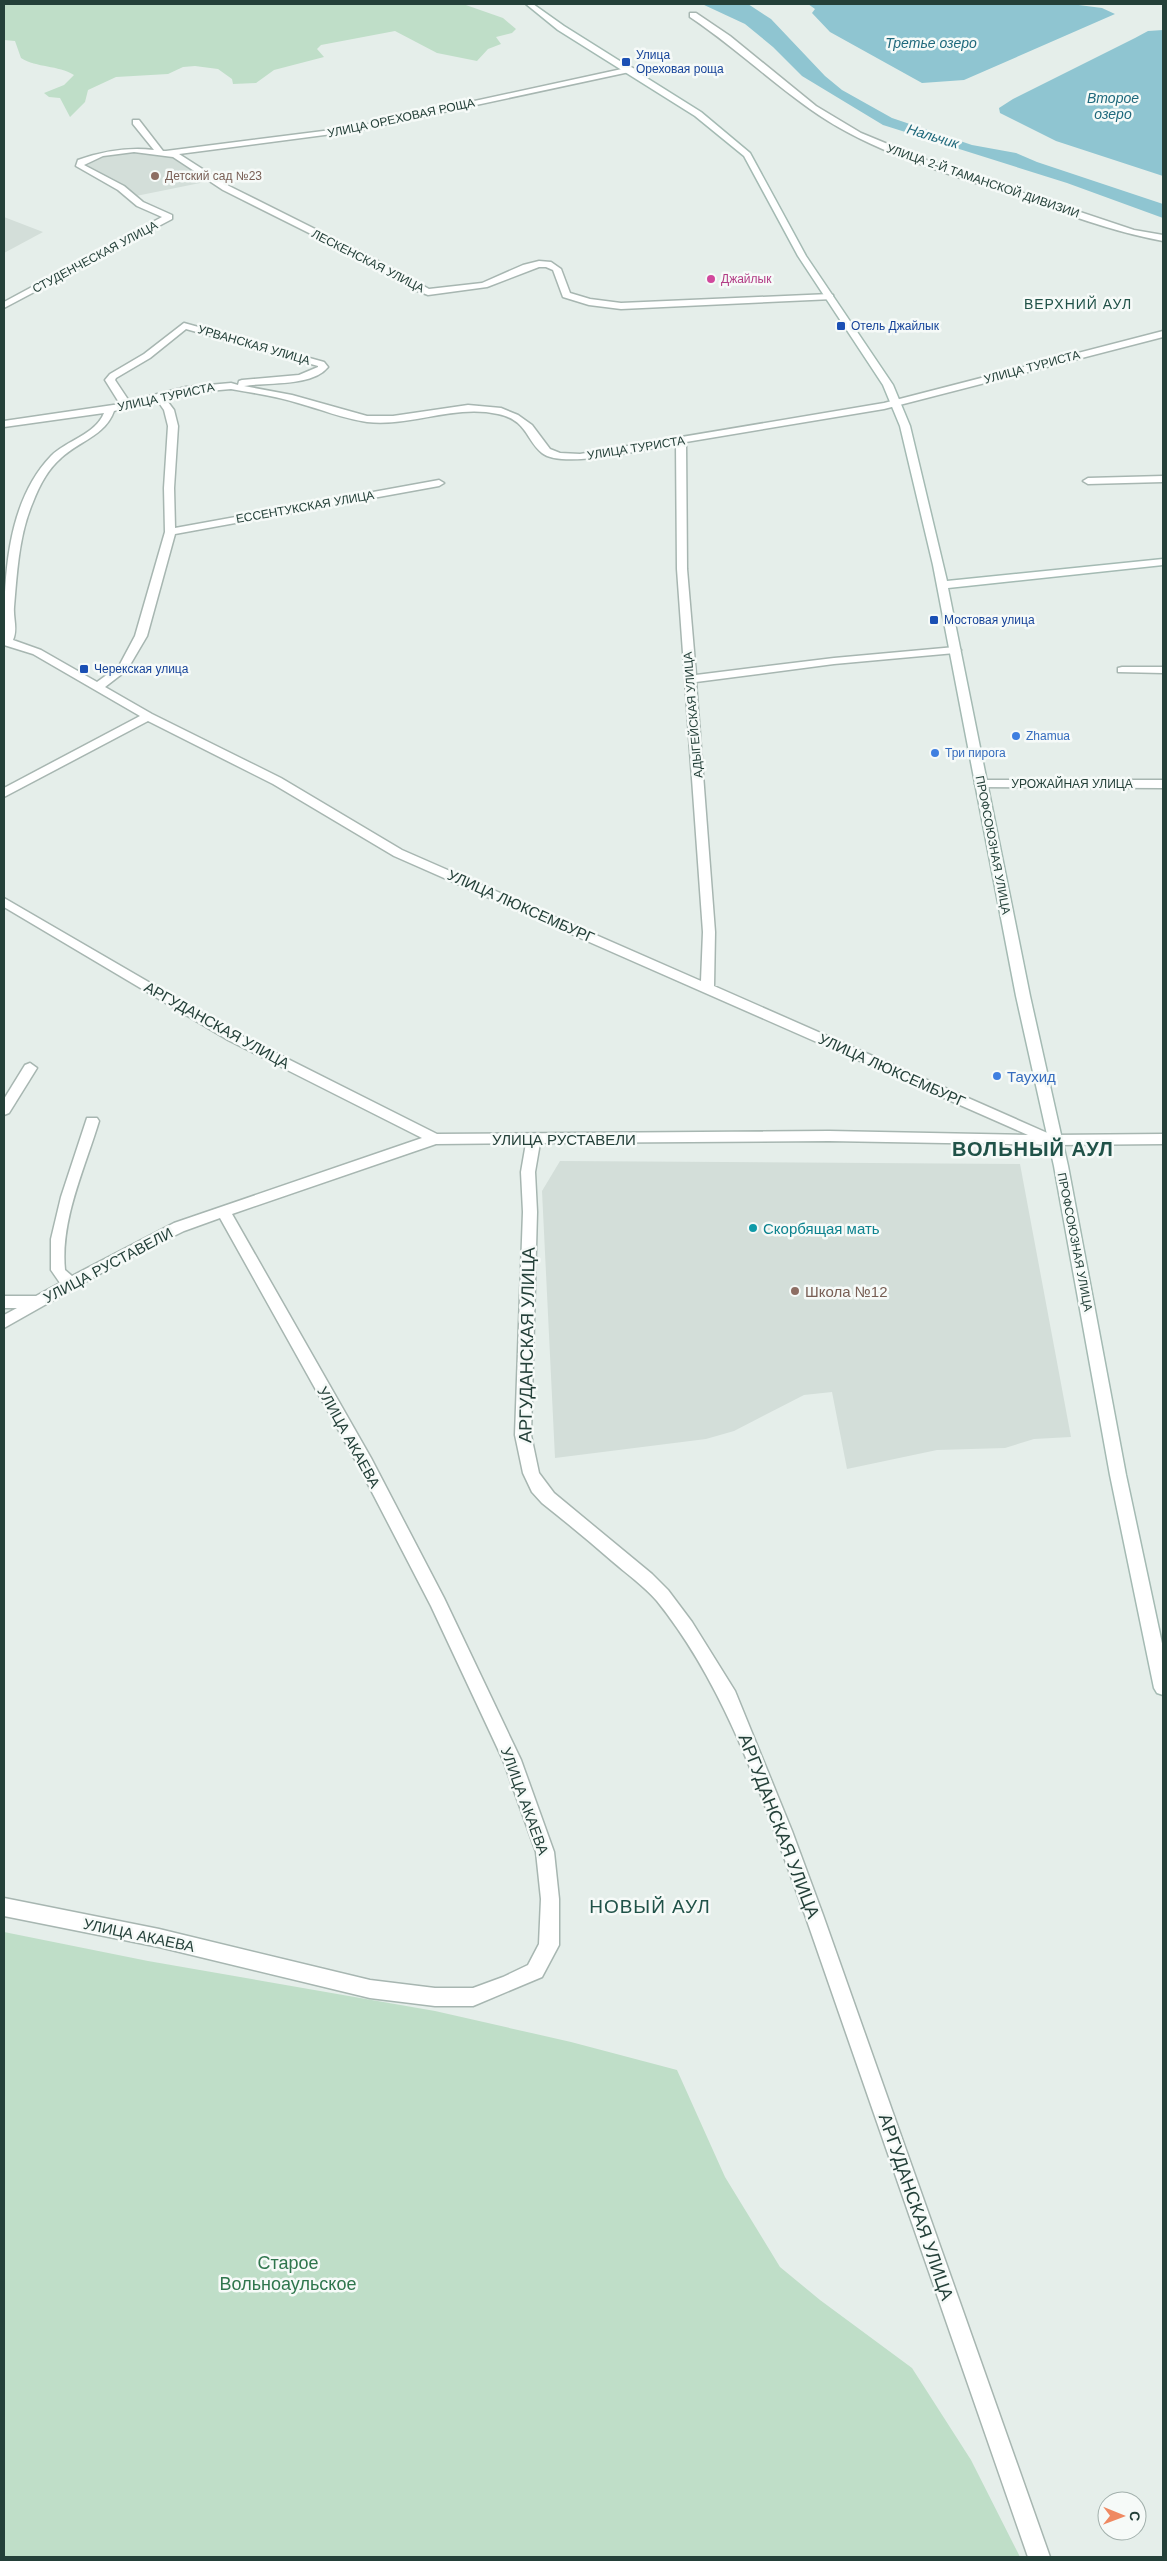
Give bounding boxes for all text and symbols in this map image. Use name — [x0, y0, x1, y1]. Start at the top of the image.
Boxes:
water label: Третье озеро — [885, 35, 977, 51]
place label: Улица Ореховая роща — [636, 48, 724, 76]
marker: Улица Ореховая роща — [620, 56, 632, 68]
water label: Второе озеро — [1087, 90, 1139, 122]
street label: УЛИЦА ОРЕХОВАЯ РОЩА — [326, 96, 476, 140]
water label: Нальчик — [905, 121, 962, 152]
street label: УЛИЦА 2-Й ТАМАНСКОЙ ДИВИЗИИ — [885, 140, 1082, 221]
place label: Детский сад №23 — [165, 169, 262, 183]
marker: Детский сад №23 — [149, 170, 161, 182]
street label: СТУДЕНЧЕСКАЯ УЛИЦА — [30, 218, 160, 296]
street label: ЛЕСКЕНСКАЯ УЛИЦА — [309, 227, 427, 295]
place label: Джайлык — [721, 272, 772, 286]
marker: Джайлык — [705, 273, 717, 285]
district label: ВЕРХНИЙ АУЛ — [1024, 295, 1132, 312]
place label: Отель Джайлык — [851, 319, 940, 333]
marker: Отель Джайлык — [835, 320, 847, 332]
street label: УРВАНСКАЯ УЛИЦА — [196, 322, 312, 368]
street label: УЛИЦА ТУРИСТА — [983, 347, 1081, 387]
street label: УЛИЦА ТУРИСТА — [116, 380, 216, 414]
street label: УЛИЦА ТУРИСТА — [586, 433, 686, 463]
street label: ЕССЕНТУКСКАЯ УЛИЦА — [235, 488, 375, 526]
place label: Мостовая улица — [944, 613, 1035, 627]
marker: Мостовая улица — [928, 614, 940, 626]
street label: АДЫГЕЙСКАЯ УЛИЦА — [680, 651, 705, 779]
place label: Черекская улица — [94, 662, 189, 676]
marker: Черекская улица — [78, 663, 90, 675]
place label: Zhamua — [1026, 729, 1070, 743]
marker: Zhamua — [1010, 730, 1022, 742]
place label: Три пирога — [945, 746, 1006, 760]
marker: Три пирога — [929, 747, 941, 759]
street label: ПРОФСОЮЗНАЯ УЛИЦА — [973, 774, 1013, 916]
street label: УРОЖАЙНАЯ УЛИЦА — [1011, 776, 1133, 791]
street label: УЛИЦА ЛЮКСЕМБУРГ — [445, 866, 597, 946]
street label: АРГУДАНСКАЯ УЛИЦА — [141, 978, 293, 1072]
street label: УЛИЦА ЛЮКСЕМБУРГ — [816, 1030, 968, 1110]
place label: Таухид — [1007, 1068, 1056, 1085]
marker: Таухид — [991, 1070, 1003, 1082]
street label: УЛИЦА РУСТАВЕЛИ — [492, 1131, 636, 1148]
district label: ВОЛЬНЫЙ АУЛ — [952, 1137, 1114, 1160]
street label: ПРОФСОЮЗНАЯ УЛИЦА — [1055, 1171, 1095, 1313]
place label: Скорбящая мать — [763, 1220, 880, 1237]
marker: Скорбящая мать — [747, 1222, 759, 1234]
street label: УЛИЦА РУСТАВЕЛИ — [41, 1224, 175, 1306]
street label: АРГУДАНСКАЯ УЛИЦА — [515, 1247, 539, 1443]
place label: Школа №12 — [805, 1283, 888, 1300]
marker: Школа №12 — [789, 1285, 801, 1297]
street label: УЛИЦА АКАЕВА — [314, 1383, 384, 1491]
street label: АРГУДАНСКАЯ УЛИЦА — [735, 1731, 823, 1921]
street label: УЛИЦА АКАЕВА — [498, 1745, 552, 1857]
district label: НОВЫЙ АУЛ — [589, 1896, 711, 1917]
street label: УЛИЦА АКАЕВА — [82, 1915, 196, 1955]
street label: АРГУДАНСКАЯ УЛИЦА — [875, 2111, 957, 2303]
park label: Старое Вольноаульское — [220, 2253, 356, 2294]
north arrow — [1097, 2491, 1147, 2541]
text: С — [1127, 2511, 1143, 2521]

